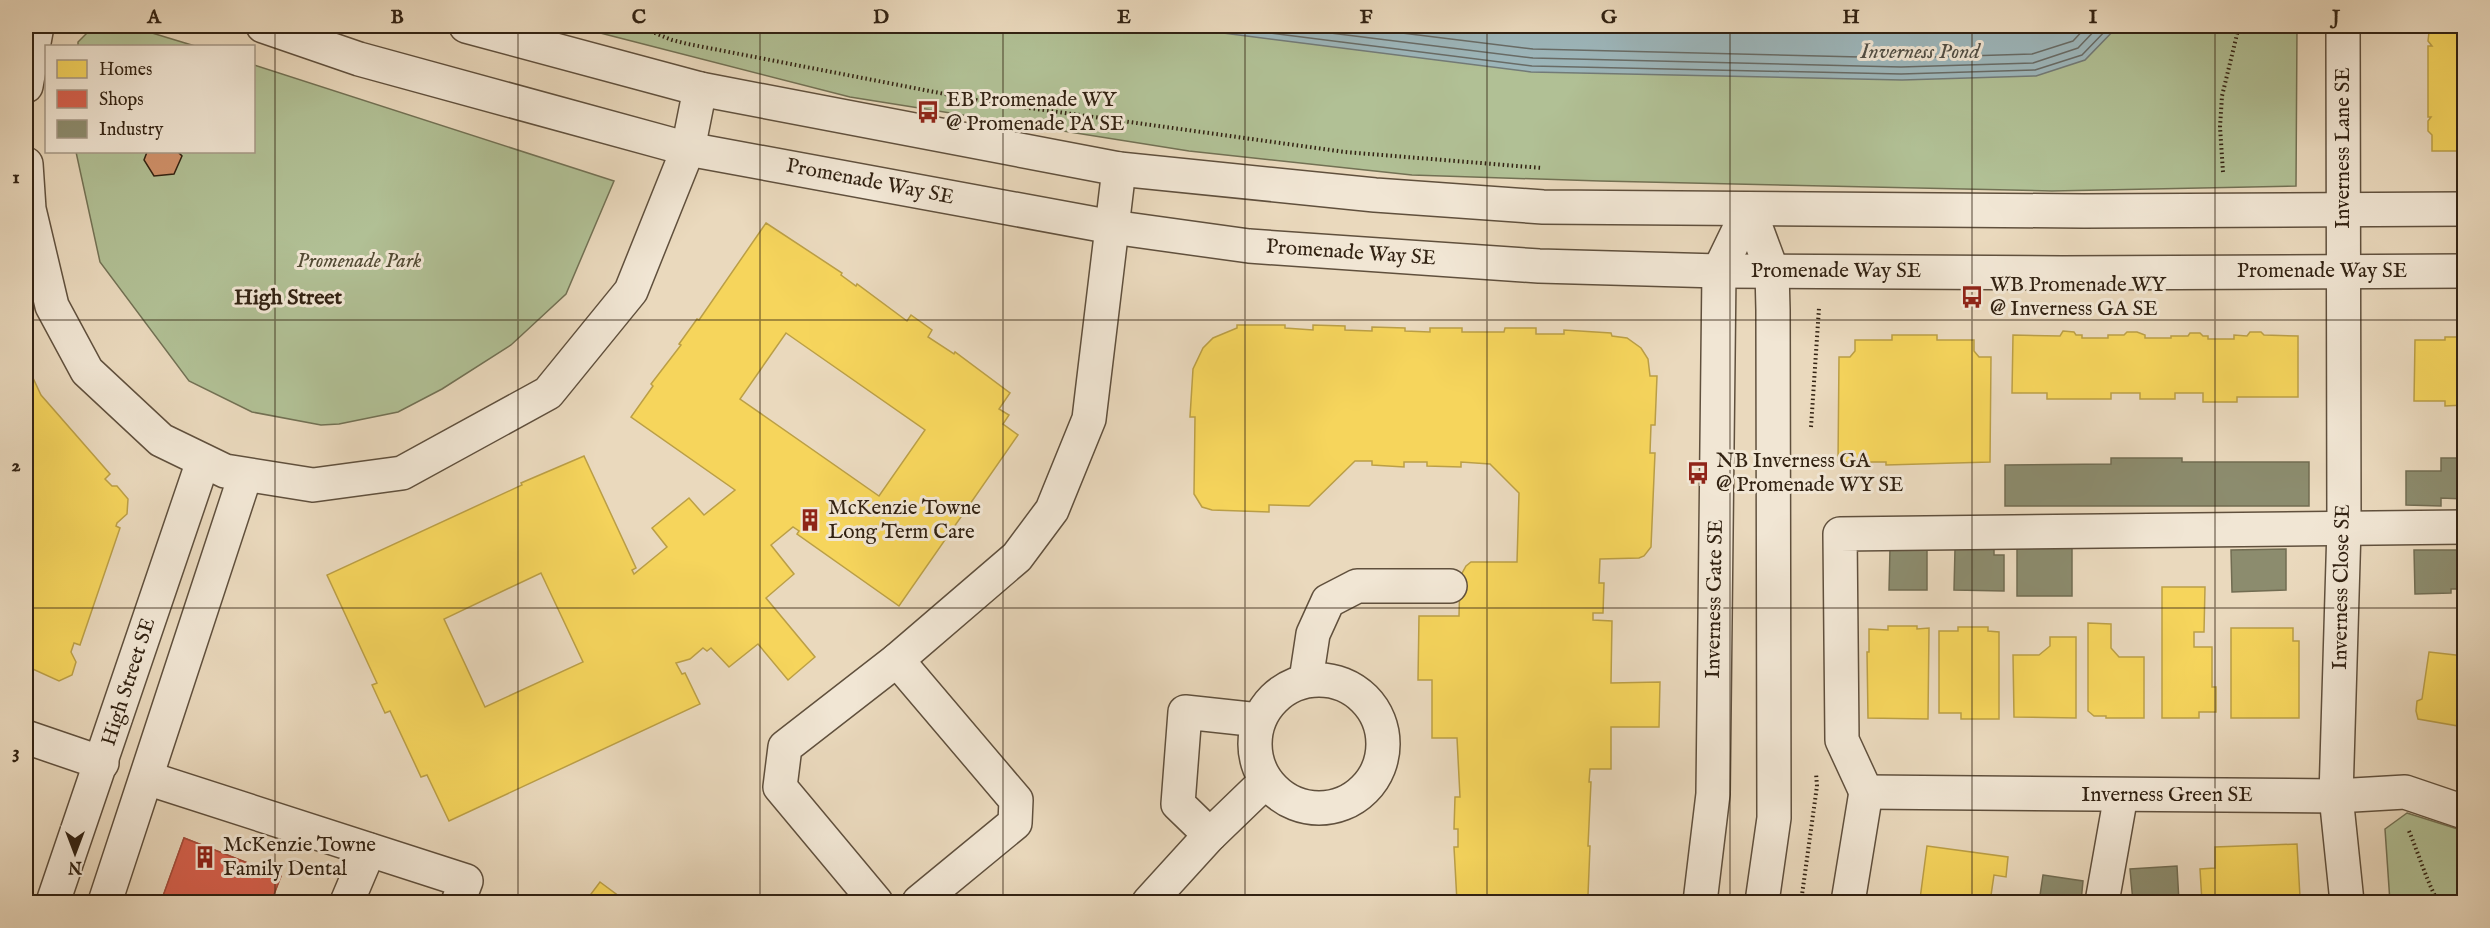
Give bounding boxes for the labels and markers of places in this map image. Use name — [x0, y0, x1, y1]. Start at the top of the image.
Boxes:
place label: EB Promenade WY @ Promenade PA SE — [946, 87, 1125, 138]
bus stop icon: EB Promenade WY @ Promenade PA SE — [915, 99, 941, 125]
place label: WB Promenade WY @ Inverness GA SE — [1990, 272, 2168, 323]
bus stop icon: WB Promenade WY @ Inverness GA SE — [1959, 284, 1985, 310]
place label: NB Inverness GA @ Promenade WY SE — [1716, 448, 1904, 499]
bus stop icon: NB Inverness GA @ Promenade WY SE — [1685, 460, 1711, 486]
place label: McKenzie Towne Long Term Care — [828, 495, 981, 546]
building icon: McKenzie Towne Long Term Care — [797, 507, 823, 533]
place label: McKenzie Towne Family Dental — [223, 832, 376, 883]
building icon: McKenzie Towne Family Dental — [192, 844, 218, 870]

